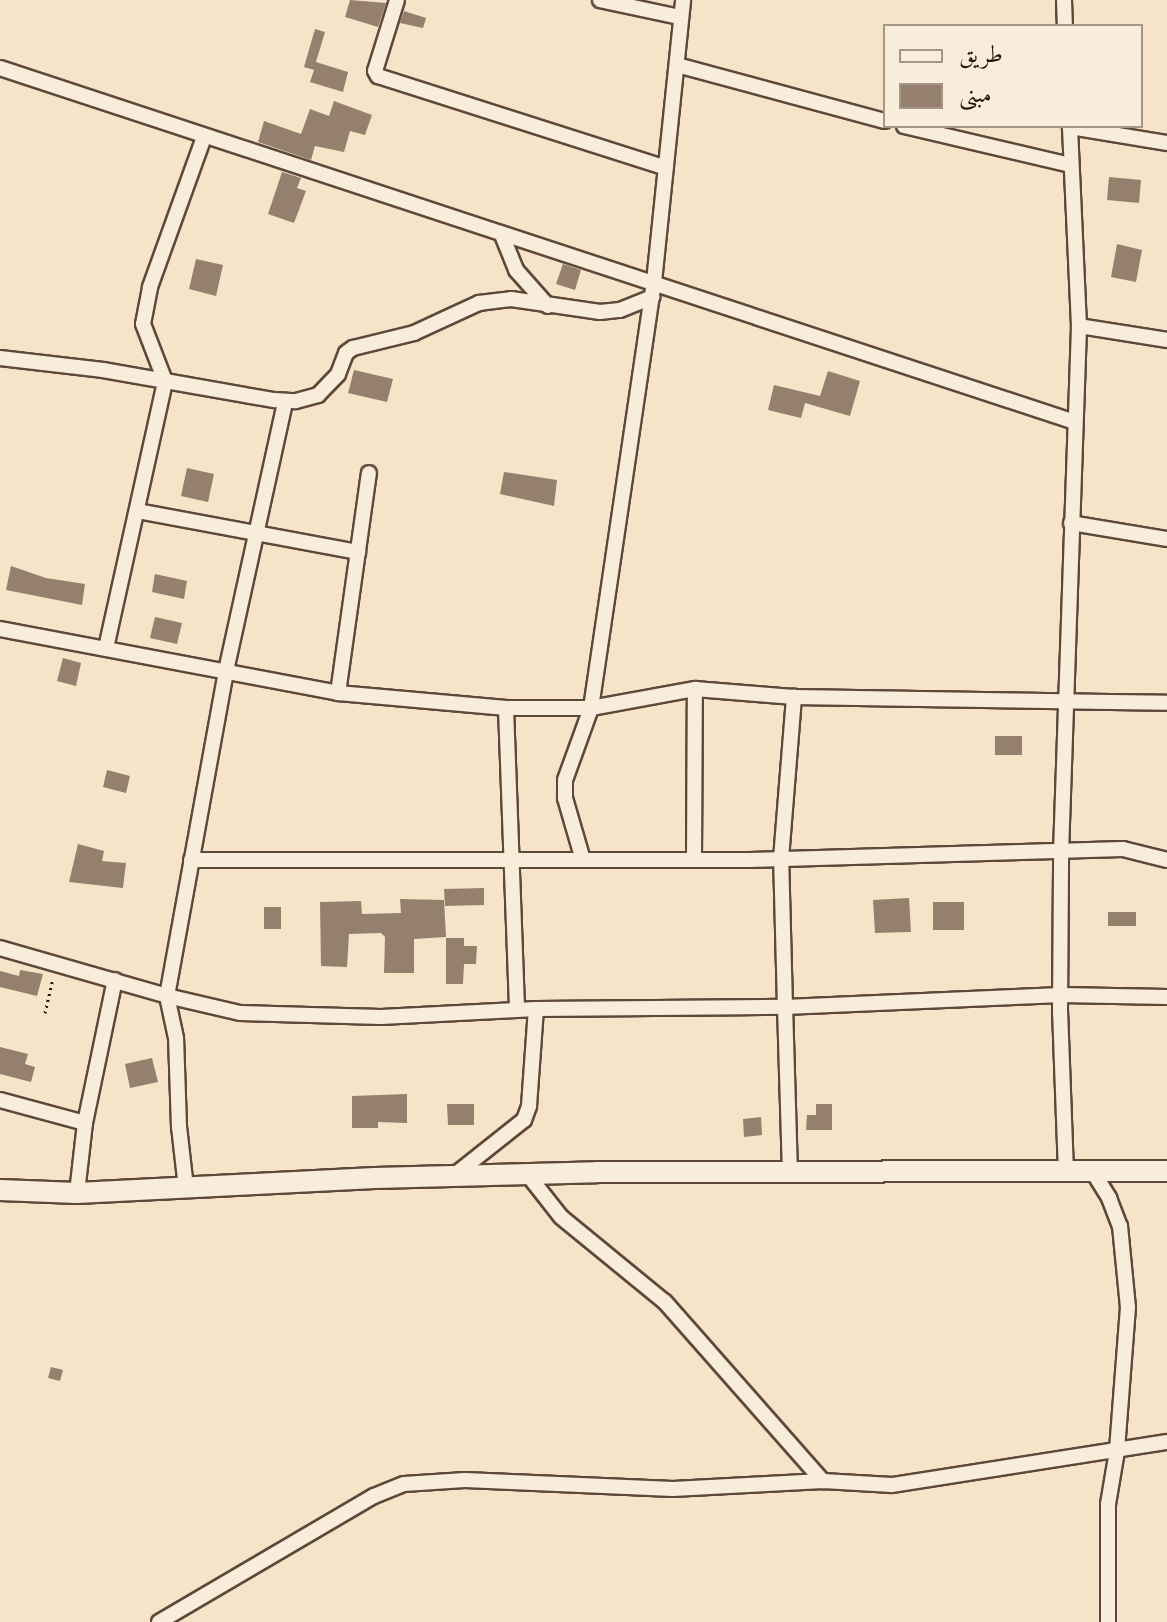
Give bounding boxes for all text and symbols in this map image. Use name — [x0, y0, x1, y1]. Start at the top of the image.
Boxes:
legend — [883, 24, 1143, 128]
text: طريق — [959, 40, 1003, 71]
text: مبنى — [959, 80, 992, 111]

